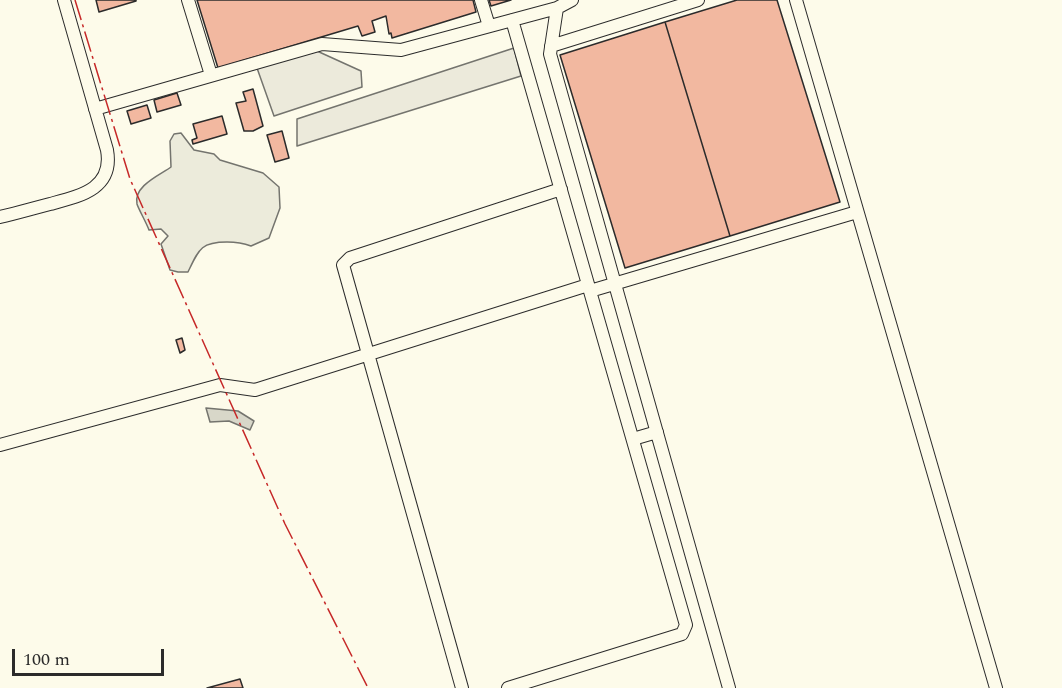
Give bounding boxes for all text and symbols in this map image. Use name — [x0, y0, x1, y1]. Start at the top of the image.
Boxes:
scale bar — [15, 637, 166, 675]
text: 100 m — [23, 646, 70, 673]

